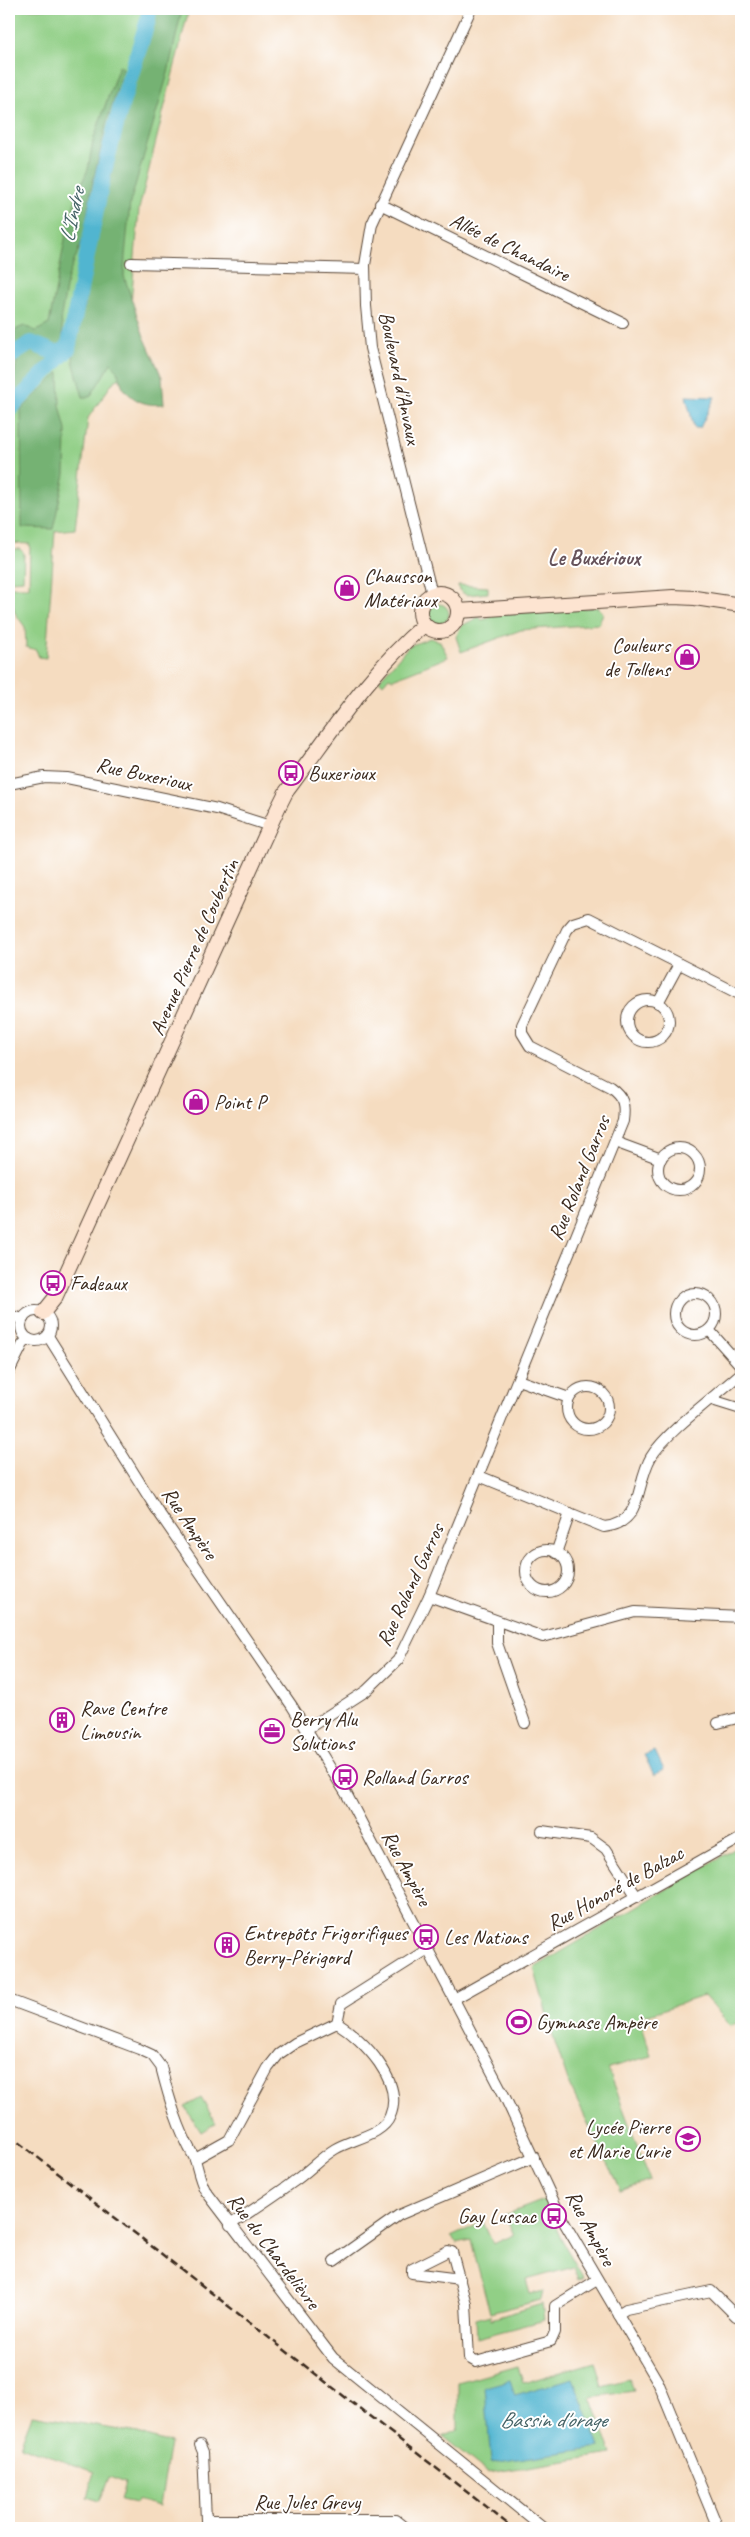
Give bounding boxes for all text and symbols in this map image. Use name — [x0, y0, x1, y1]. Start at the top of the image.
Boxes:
water label: L'Indre — [53, 182, 92, 244]
street label: Allée de Chandaire — [446, 207, 575, 288]
street label: Boulevard d'Anvaux — [373, 309, 427, 449]
district label: Le Buxérioux — [548, 544, 643, 572]
place label: Chausson Matériaux — [364, 563, 439, 613]
shop icon: Chausson Matériaux — [334, 575, 360, 601]
place label: Couleurs de Tollens — [604, 632, 672, 682]
shop icon: Couleurs de Tollens — [674, 644, 700, 670]
street label: Rue Buxerioux — [94, 751, 196, 797]
bus stop icon: Buxerioux — [278, 760, 304, 786]
place label: Buxerioux — [308, 760, 377, 786]
street label: Avenue Pierre de Coubertin — [143, 854, 245, 1039]
shop icon: Point P — [183, 1089, 209, 1115]
place label: Point P — [214, 1089, 269, 1115]
street label: Rue Roland Garros — [542, 1110, 616, 1244]
bus stop icon: Fadeaux — [40, 1270, 66, 1296]
place label: Fadeaux — [70, 1270, 129, 1296]
street label: Rue Ampère — [156, 1482, 225, 1566]
street label: Rue Roland Garros — [370, 1518, 450, 1650]
place label: Rave Centre Limousin — [80, 1695, 169, 1745]
place label: Berry Alu Solutions — [290, 1706, 358, 1756]
building icon: Rave Centre Limousin — [49, 1707, 75, 1733]
office icon: Berry Alu Solutions — [259, 1718, 285, 1744]
bus stop icon: Rolland Garros — [332, 1764, 358, 1790]
place label: Rolland Garros — [362, 1764, 469, 1790]
street label: Rue Ampère — [376, 1826, 439, 1912]
street label: Rue Honoré de Balzac — [542, 1839, 689, 1936]
place label: Entrepôts Frigorifiques Berry-Périgord — [244, 1920, 409, 1970]
bus stop icon: Les Nations — [413, 1924, 439, 1950]
place label: Les Nations — [444, 1924, 529, 1950]
building icon: Entrepôts Frigorifiques Berry-Périgord — [214, 1932, 240, 1958]
sports icon: Gymnase Ampère — [506, 2009, 532, 2035]
place label: Gymnase Ampère — [536, 2009, 659, 2035]
place label: Lycée Pierre et Marie Curie — [568, 2114, 672, 2164]
school or university icon: Lycée Pierre et Marie Curie — [675, 2126, 701, 2152]
street label: Rue Ampère — [560, 2186, 623, 2272]
street label: Rue du Chardelièvre — [222, 2188, 327, 2316]
place label: Gay Lussac — [458, 2203, 538, 2229]
bus stop icon: Gay Lussac — [541, 2203, 567, 2229]
water label: Bassin d'orage — [500, 2406, 609, 2434]
street label: Rue Jules Grevy — [254, 2489, 362, 2515]

